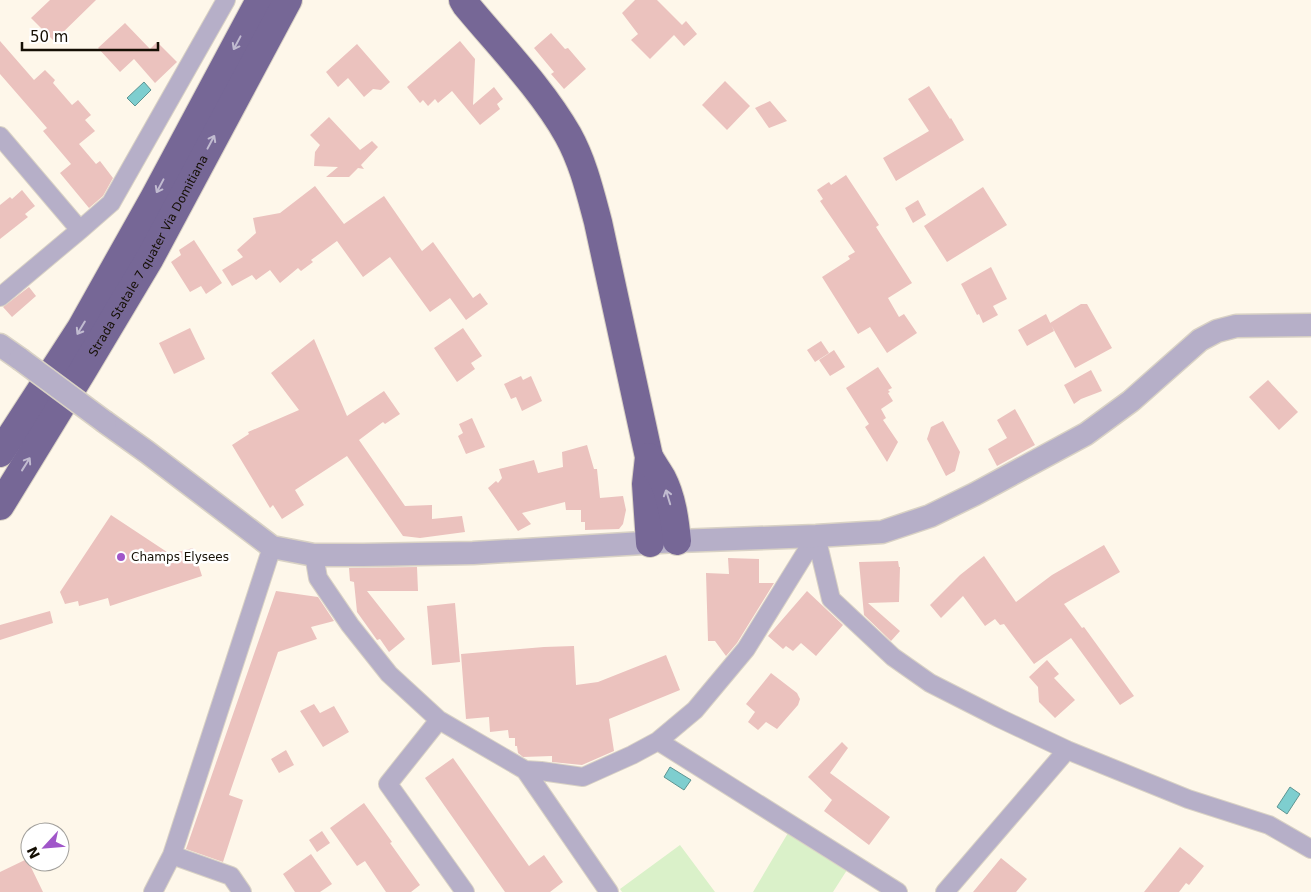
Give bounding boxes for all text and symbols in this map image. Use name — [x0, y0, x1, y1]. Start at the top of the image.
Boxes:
scale bar — [22, 20, 159, 52]
text: 50 m — [30, 28, 68, 46]
one-way arrow — [232, 35, 241, 50]
one-way arrow — [206, 134, 216, 149]
street label: Strada Statale 7 quater Via Domitiana — [86, 153, 211, 359]
one-way arrow — [155, 178, 164, 193]
one-way arrow — [75, 320, 85, 334]
one-way arrow — [21, 458, 31, 472]
one-way arrow — [663, 490, 673, 506]
place label: Champs Elysees — [131, 550, 229, 564]
marker: Champs Elysees — [115, 551, 127, 563]
north arrow — [20, 822, 70, 872]
text: N — [24, 844, 43, 861]

